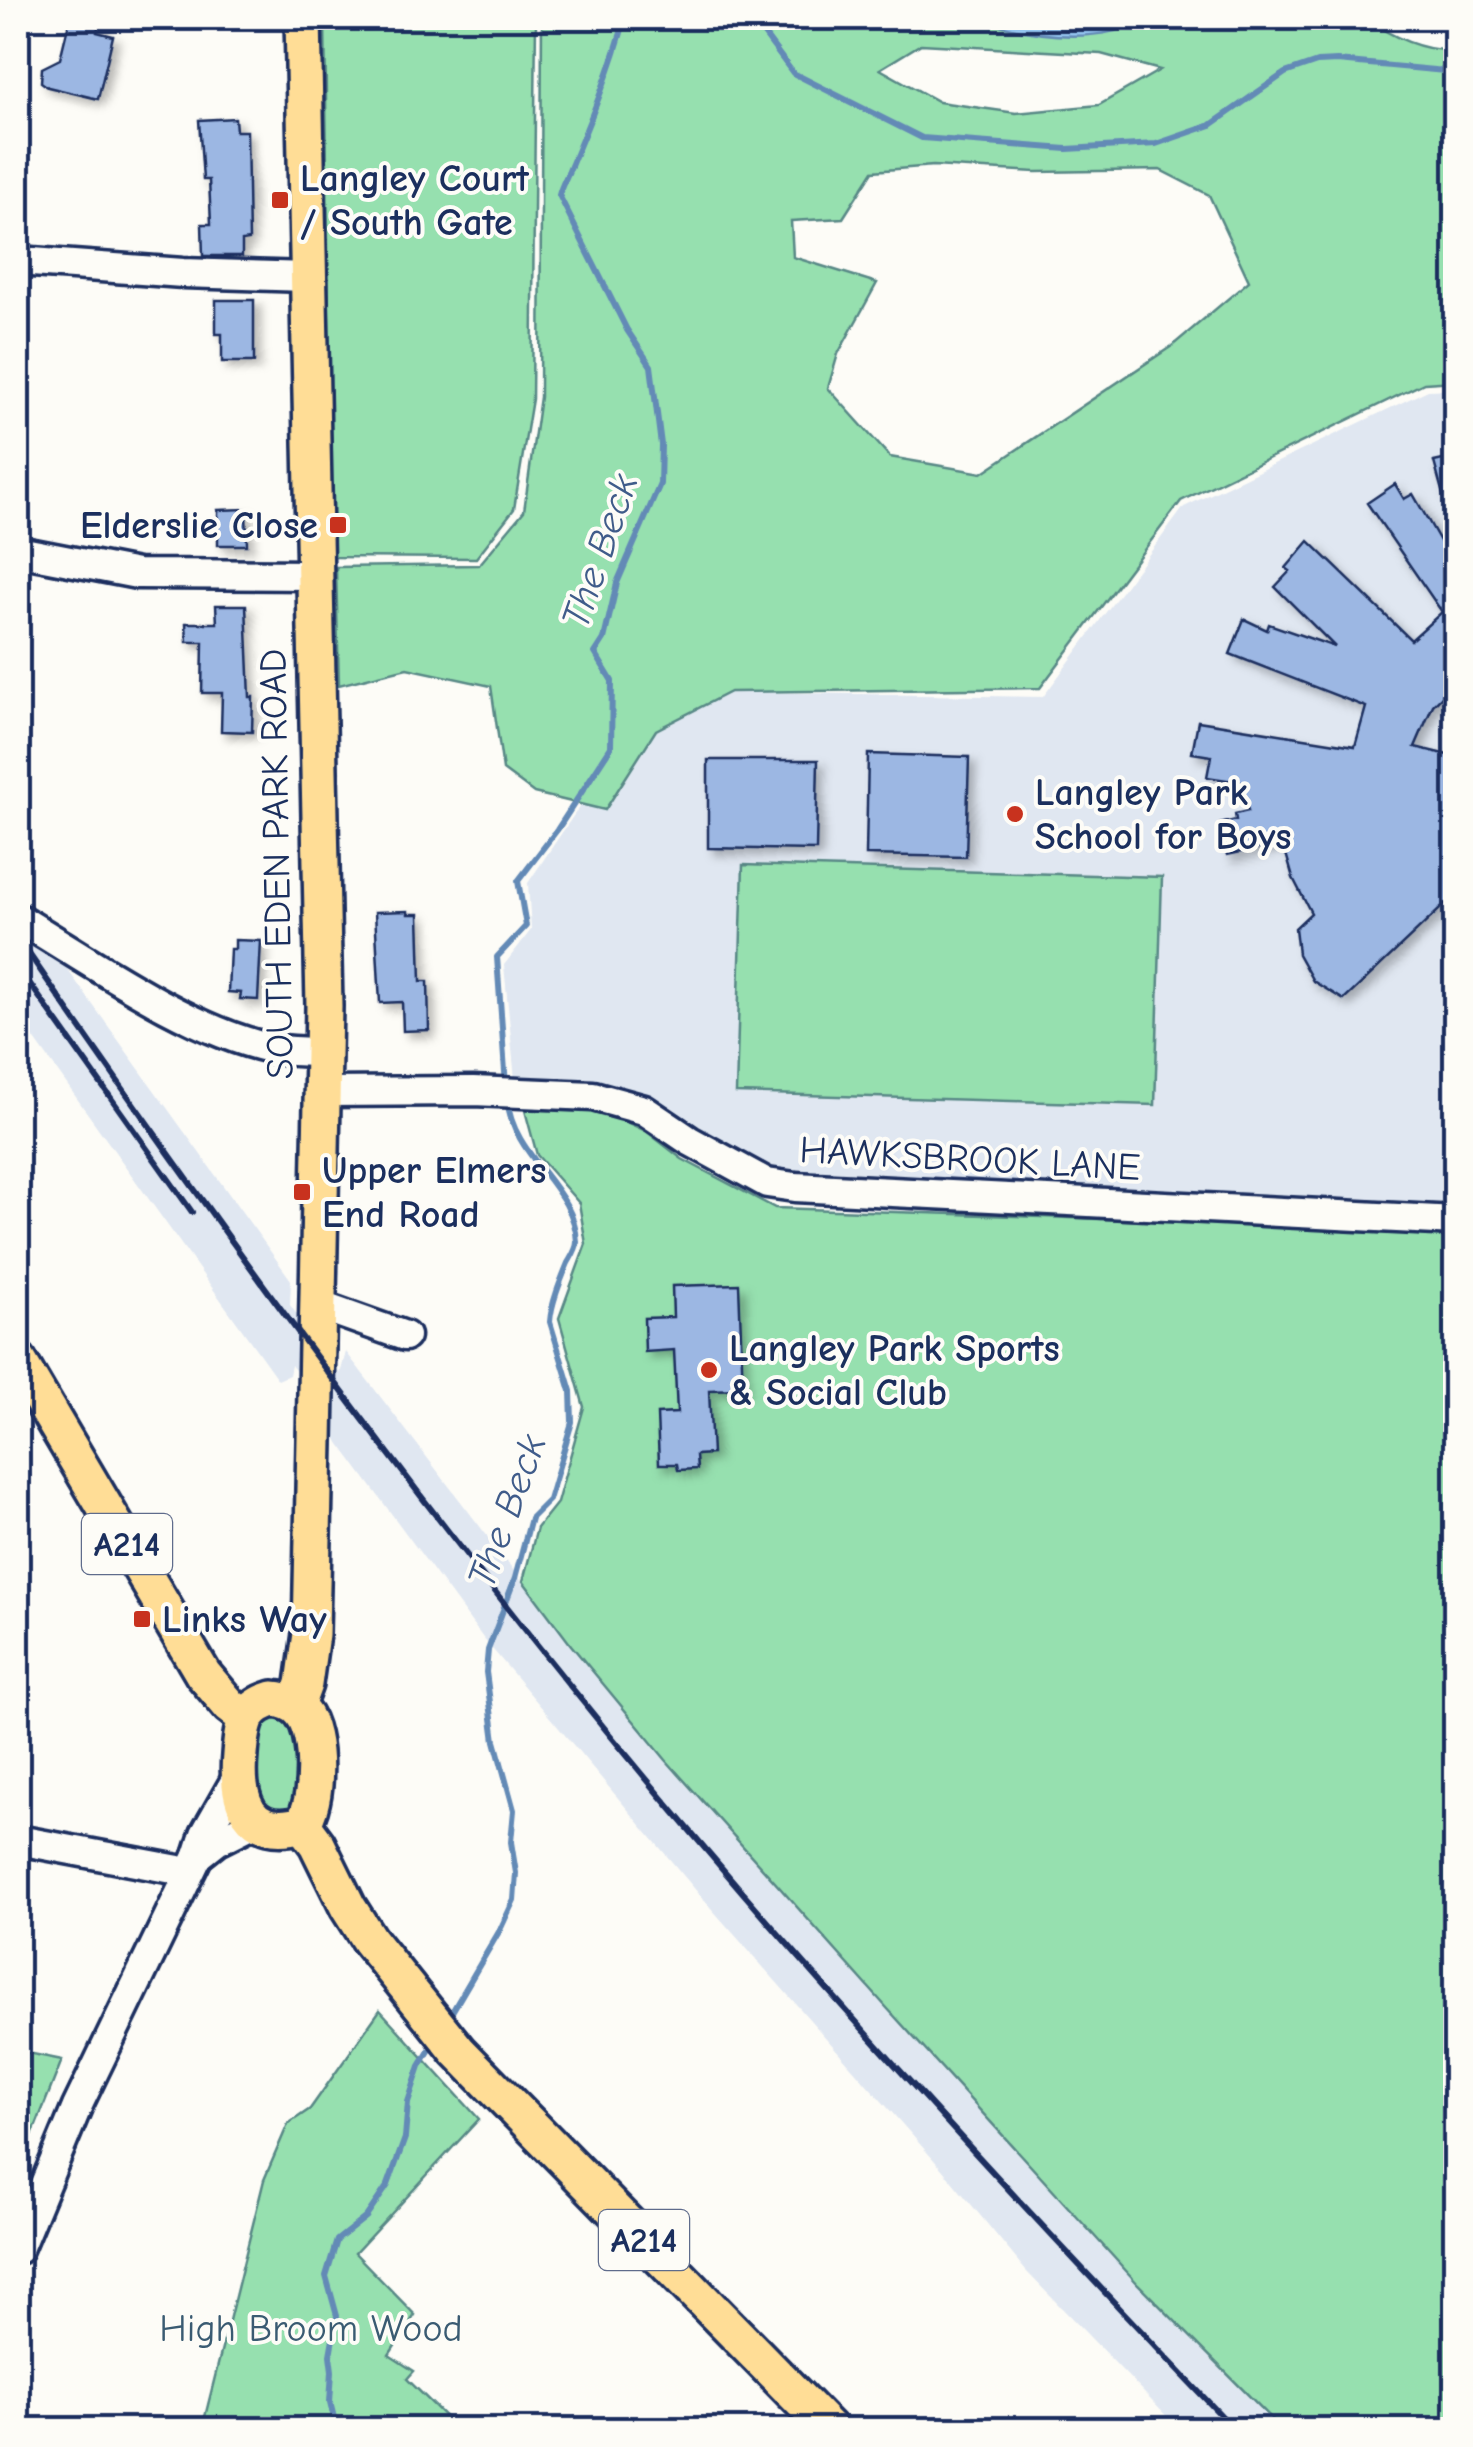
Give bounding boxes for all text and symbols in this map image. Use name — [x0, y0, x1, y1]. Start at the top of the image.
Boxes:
place label: Langley Court / South Gate — [300, 157, 529, 245]
marker: Langley Court / South Gate — [269, 189, 291, 211]
water label: The Beck — [552, 468, 648, 634]
place label: Elderslie Close — [80, 504, 318, 548]
marker: Elderslie Close — [327, 514, 349, 536]
street label: SOUTH EDEN PARK ROAD — [251, 648, 303, 1080]
place label: Langley Park School for Boys — [1035, 771, 1291, 859]
marker: Langley Park School for Boys — [1004, 803, 1026, 825]
street label: HAWKSBROOK LANE — [798, 1128, 1141, 1190]
place label: Upper Elmers End Road — [322, 1149, 546, 1237]
marker: Upper Elmers End Road — [291, 1181, 313, 1203]
place label: Langley Park Sports & Social Club — [729, 1327, 1060, 1415]
marker: Langley Park Sports & Social Club — [698, 1359, 720, 1381]
water label: The Beck — [458, 1428, 556, 1594]
road number: A214 — [82, 1514, 172, 1574]
place label: Links Way — [162, 1598, 327, 1642]
marker: Links Way — [131, 1608, 153, 1630]
road number: A214 — [599, 2210, 689, 2270]
park label: High Broom Wood — [159, 2307, 463, 2351]

